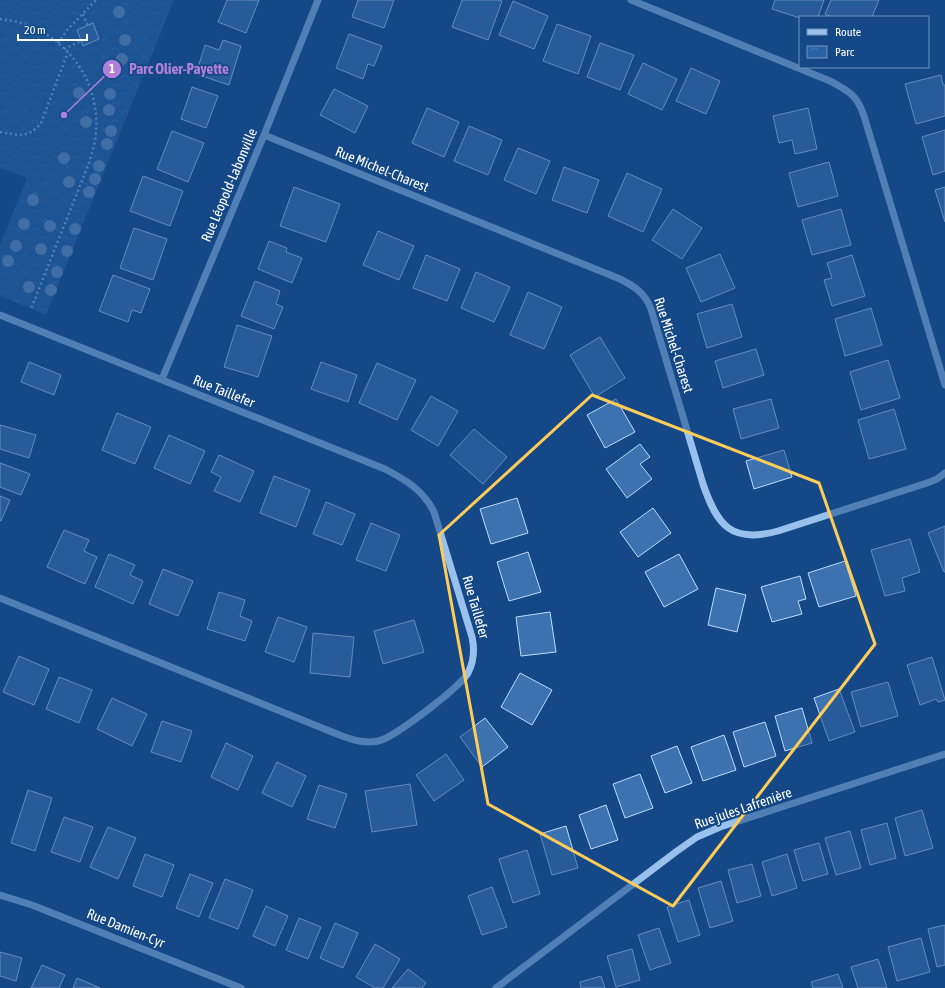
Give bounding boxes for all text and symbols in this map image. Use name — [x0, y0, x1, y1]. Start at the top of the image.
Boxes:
scale bar — [18, 16, 87, 42]
legend — [799, 16, 929, 68]
text: 20 m — [24, 23, 46, 37]
text: Route — [835, 25, 861, 39]
text: Parc — [835, 45, 855, 59]
callout: Parc Olier-Payette — [102, 55, 237, 82]
text: Parc Olier-Payette — [129, 60, 229, 77]
text: 1 — [109, 62, 115, 76]
street label: Rue Léopold-Labonville — [198, 126, 260, 244]
street label: Rue Michel-Charest — [333, 143, 431, 195]
street label: Rue Michel-Charest — [651, 295, 697, 395]
street label: Rue Taillefer — [191, 371, 258, 411]
street label: Rue Taillefer — [459, 574, 493, 641]
street label: Rue jules Lafrenière — [692, 784, 794, 832]
street label: Rue Damien-Cyr — [85, 905, 168, 951]

